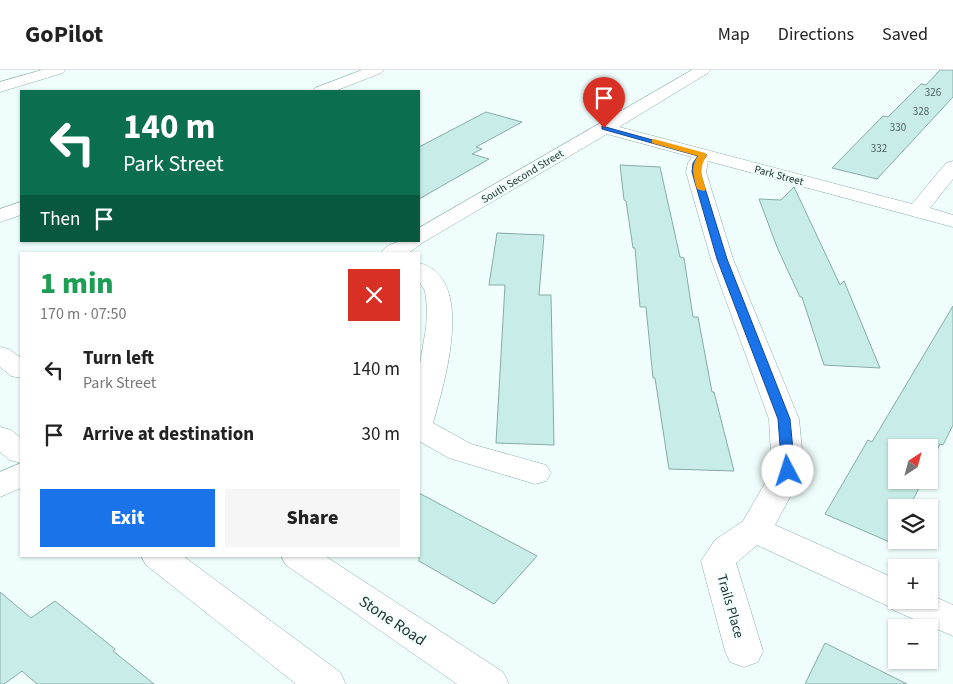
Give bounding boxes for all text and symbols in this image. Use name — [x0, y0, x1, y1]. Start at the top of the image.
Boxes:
text: GoPilot — [25, 17, 103, 52]
text: Map — [718, 22, 750, 47]
text: Directions — [778, 22, 854, 47]
text: Saved — [882, 22, 928, 47]
pin — [583, 77, 625, 128]
icon: arrive — [590, 84, 618, 112]
house number: 326 — [925, 85, 942, 100]
text: 140 m — [123, 102, 215, 152]
house number: 328 — [913, 104, 930, 119]
icon: left — [40, 110, 105, 175]
house number: 330 — [890, 120, 906, 135]
house number: 332 — [871, 141, 887, 156]
street label: South Second Street — [478, 146, 567, 207]
text: Park Street — [123, 148, 224, 180]
street label: Park Street — [753, 162, 805, 189]
icon: arrive — [90, 205, 118, 233]
text: Then — [40, 206, 80, 233]
text: 1 min — [40, 262, 114, 305]
button: close — [348, 269, 400, 321]
text: 170 m · 07:50 — [40, 303, 127, 325]
text: Turn left — [83, 345, 154, 372]
icon: left — [40, 356, 68, 384]
text: 140 m — [352, 356, 400, 383]
text: Park Street — [83, 372, 156, 394]
icon: arrive — [40, 421, 68, 449]
text: Arrive at destination — [83, 421, 254, 448]
text: 30 m — [362, 421, 400, 448]
north arrow — [888, 439, 938, 489]
map controls — [888, 439, 938, 669]
position arrow — [761, 444, 813, 496]
button: Exit — [40, 489, 215, 547]
button: Share — [225, 489, 400, 547]
button: layers — [888, 499, 938, 549]
button: + — [888, 559, 938, 609]
street label: Trails Place — [711, 572, 749, 641]
street label: Stone Road — [355, 590, 430, 651]
button: − — [888, 619, 938, 669]

